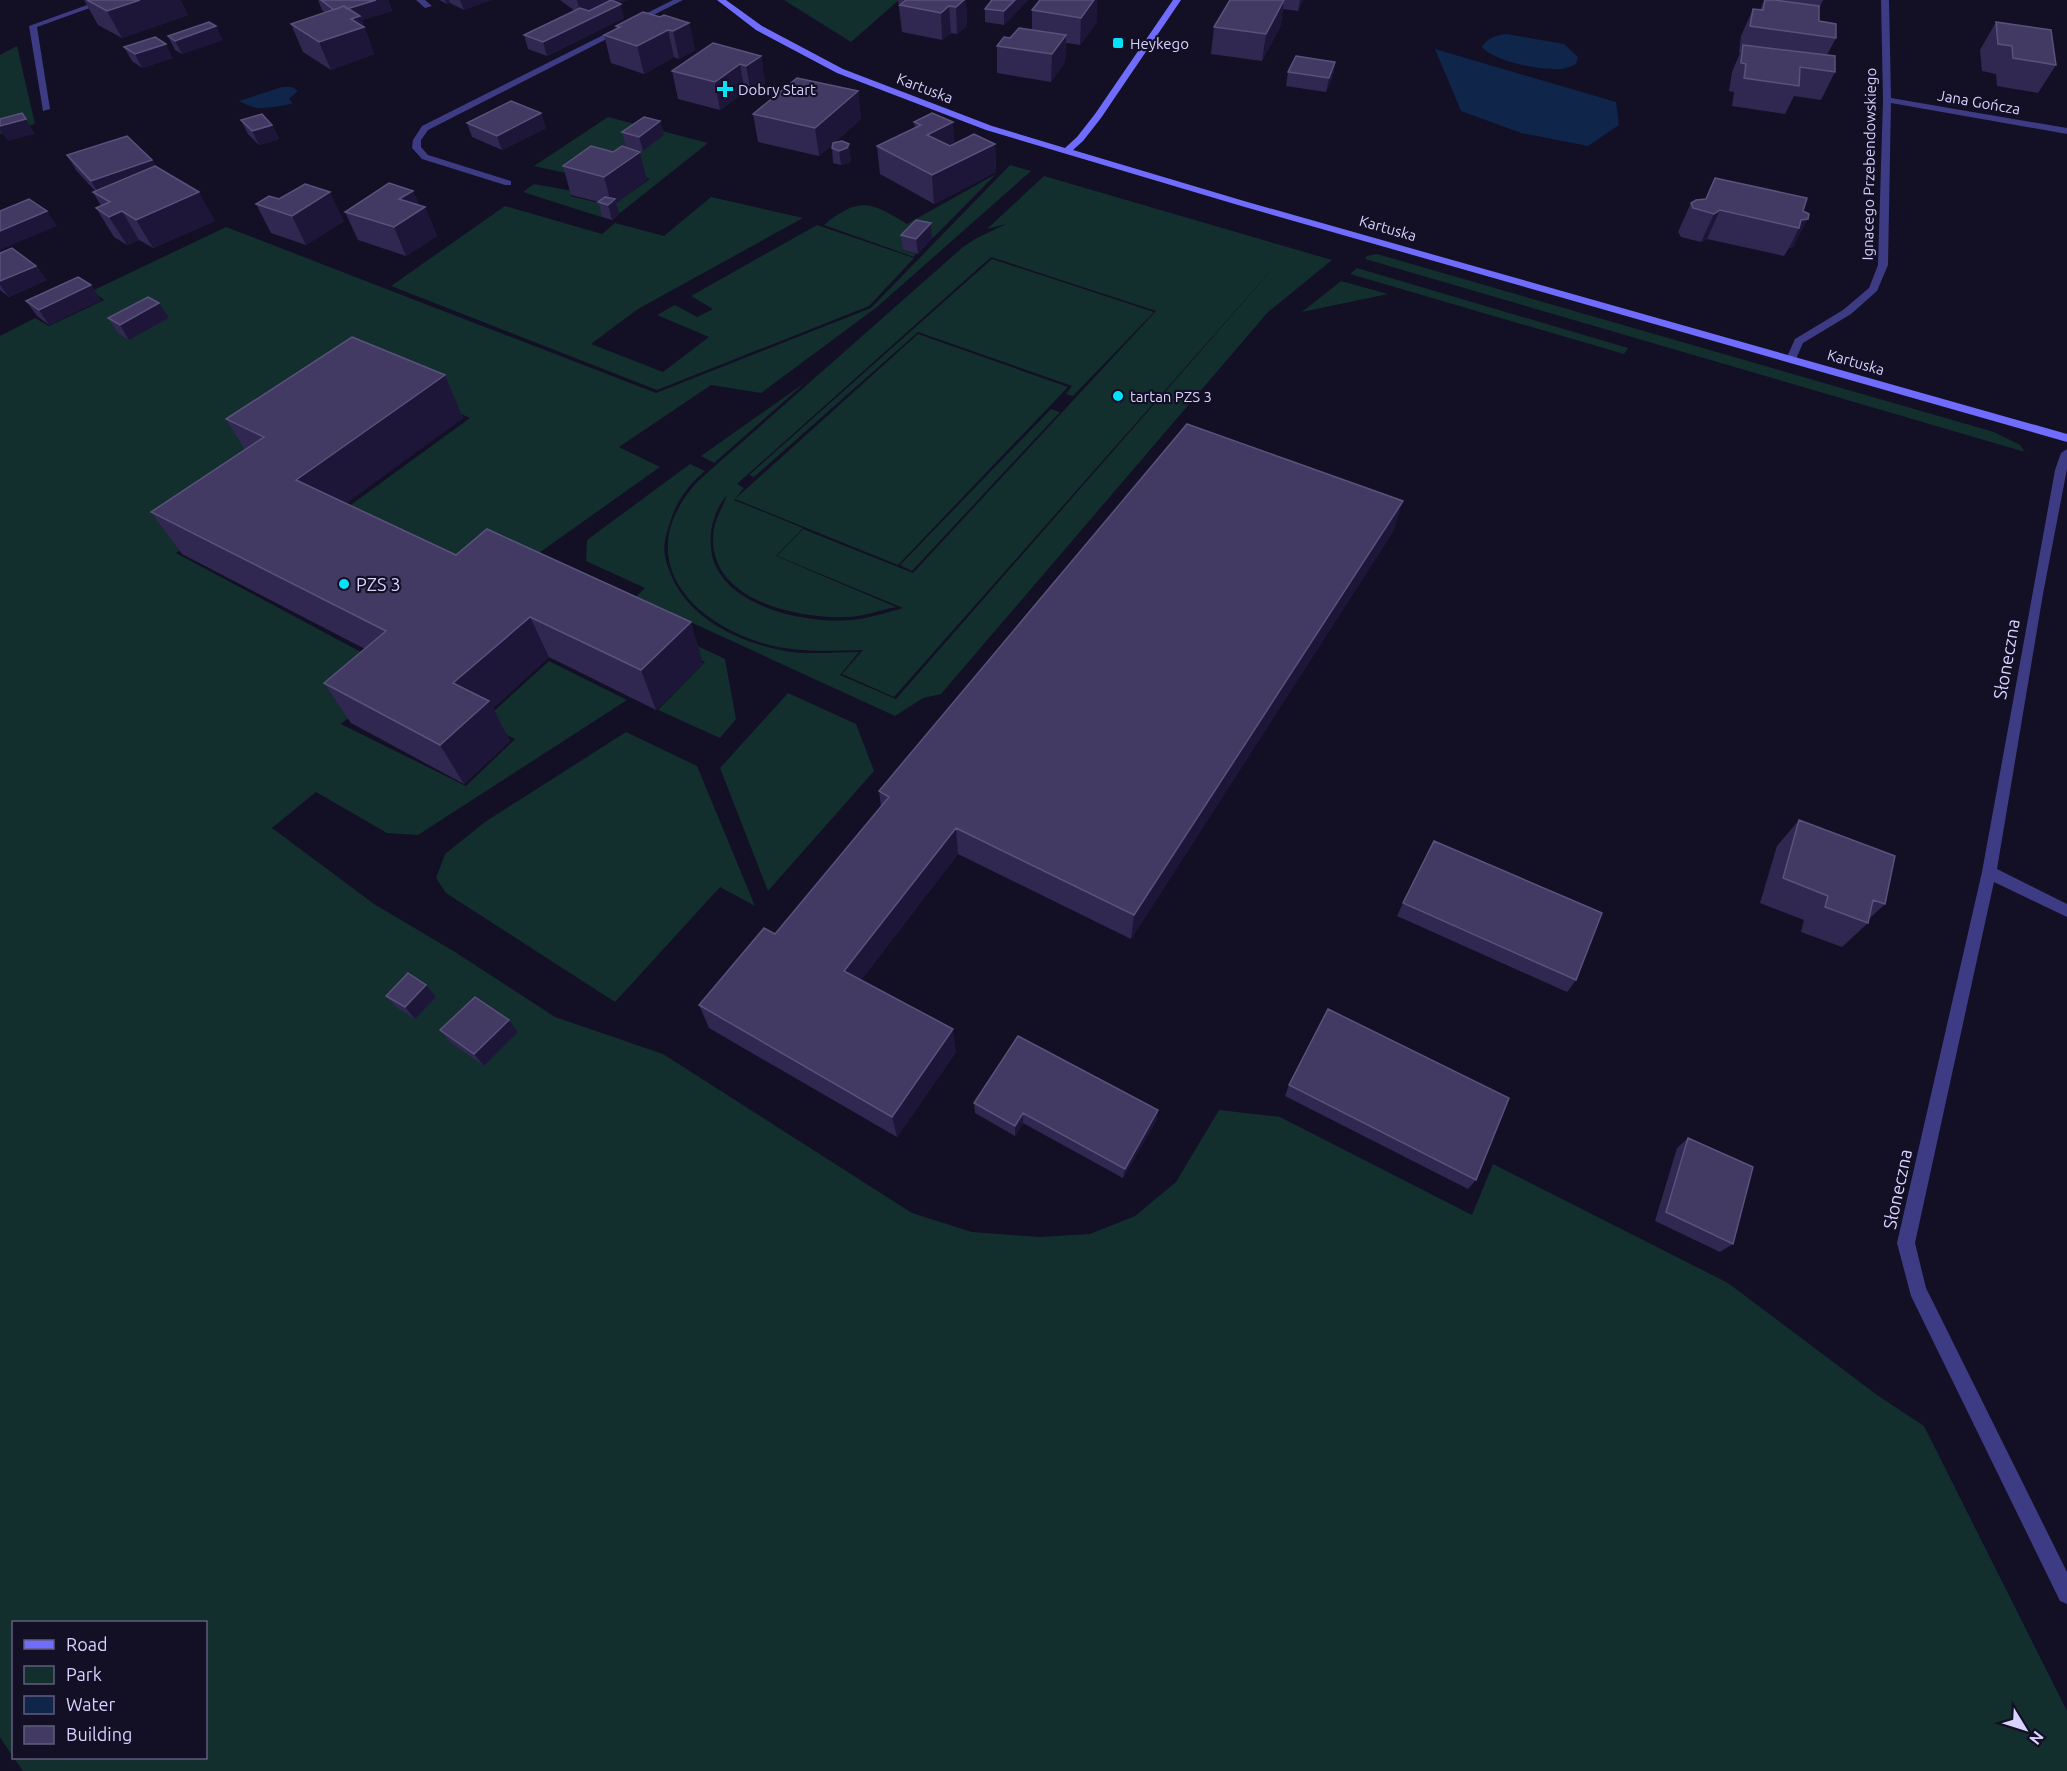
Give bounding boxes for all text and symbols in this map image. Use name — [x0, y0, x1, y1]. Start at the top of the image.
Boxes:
place label: Heykego — [1130, 35, 1189, 52]
marker: Heykego — [1111, 36, 1125, 50]
street label: Ignacego Przebendowskiego — [1859, 68, 1879, 260]
street label: Kartuska — [895, 70, 955, 106]
marker: Dobry Start — [716, 80, 734, 98]
place label: Dobry Start — [738, 81, 816, 98]
street label: Jana Gończa — [1936, 86, 2022, 118]
street label: Kartuska — [1357, 212, 1419, 244]
street label: Kartuska — [1825, 346, 1887, 378]
place label: tartan PZS 3 — [1130, 388, 1212, 405]
marker: tartan PZS 3 — [1111, 389, 1125, 403]
place label: PZS 3 — [356, 574, 401, 594]
marker: PZS 3 — [337, 577, 351, 591]
street label: Słoneczna — [1989, 617, 2023, 701]
street label: Słoneczna — [1879, 1147, 1915, 1231]
legend — [12, 1621, 207, 1759]
text: Road — [66, 1634, 108, 1654]
text: Park — [66, 1664, 102, 1684]
text: Water — [66, 1694, 116, 1714]
north arrow — [1995, 1699, 2055, 1759]
text: Building — [66, 1724, 132, 1744]
text: N — [2026, 1728, 2048, 1748]

